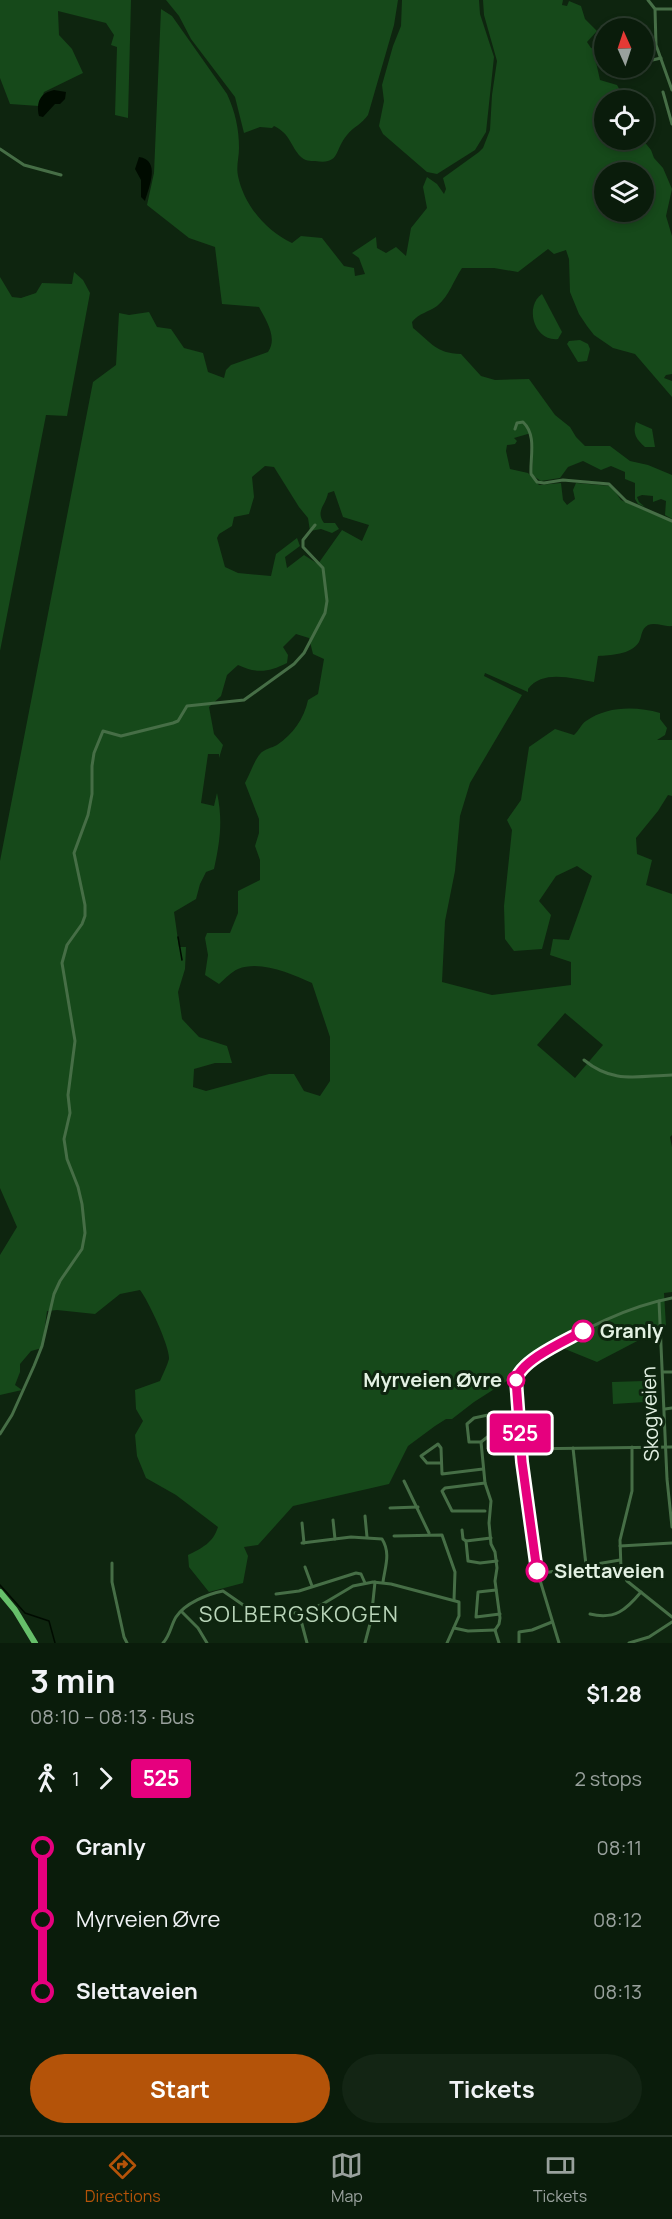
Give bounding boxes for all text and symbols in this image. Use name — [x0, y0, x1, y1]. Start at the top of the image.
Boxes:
north arrow — [594, 18, 654, 78]
map controls — [594, 18, 654, 222]
button: locate — [594, 90, 654, 150]
button: layers — [594, 162, 654, 222]
place label: Granly — [600, 1317, 664, 1344]
marker: Granly — [572, 1320, 594, 1342]
place label: Myrveien Øvre — [363, 1366, 502, 1393]
street label: Skogveien — [634, 1366, 665, 1462]
marker: Myrveien Øvre — [507, 1371, 525, 1389]
line badge: 525 — [486, 1414, 554, 1452]
text: 525 — [502, 1419, 538, 1447]
place label: Slettaveien — [554, 1557, 665, 1584]
marker: Slettaveien — [526, 1560, 548, 1582]
district label: SOLBERGSKOGEN — [199, 1599, 399, 1629]
text: 3 min — [30, 1658, 115, 1703]
text: $1.28 — [586, 1679, 642, 1709]
text: 08:10 – 08:13 · Bus — [30, 1703, 194, 1730]
icon: walk — [30, 1762, 63, 1795]
icon: forward — [89, 1762, 122, 1795]
text: 525 — [143, 1764, 179, 1792]
text: 1 — [72, 1765, 80, 1792]
text: 2 stops — [574, 1765, 642, 1792]
text: Granly — [76, 1832, 146, 1862]
text: 08:11 — [597, 1834, 642, 1861]
text: Myrveien Øvre — [76, 1904, 220, 1934]
text: 08:12 — [593, 1906, 642, 1933]
text: Slettaveien — [76, 1976, 198, 2006]
text: 08:13 — [593, 1978, 642, 2005]
button: Start — [30, 2054, 330, 2123]
button: Tickets — [342, 2054, 642, 2123]
tab: Directions — [85, 2149, 161, 2207]
tab: Map — [330, 2149, 363, 2207]
tab: Tickets — [533, 2149, 587, 2207]

